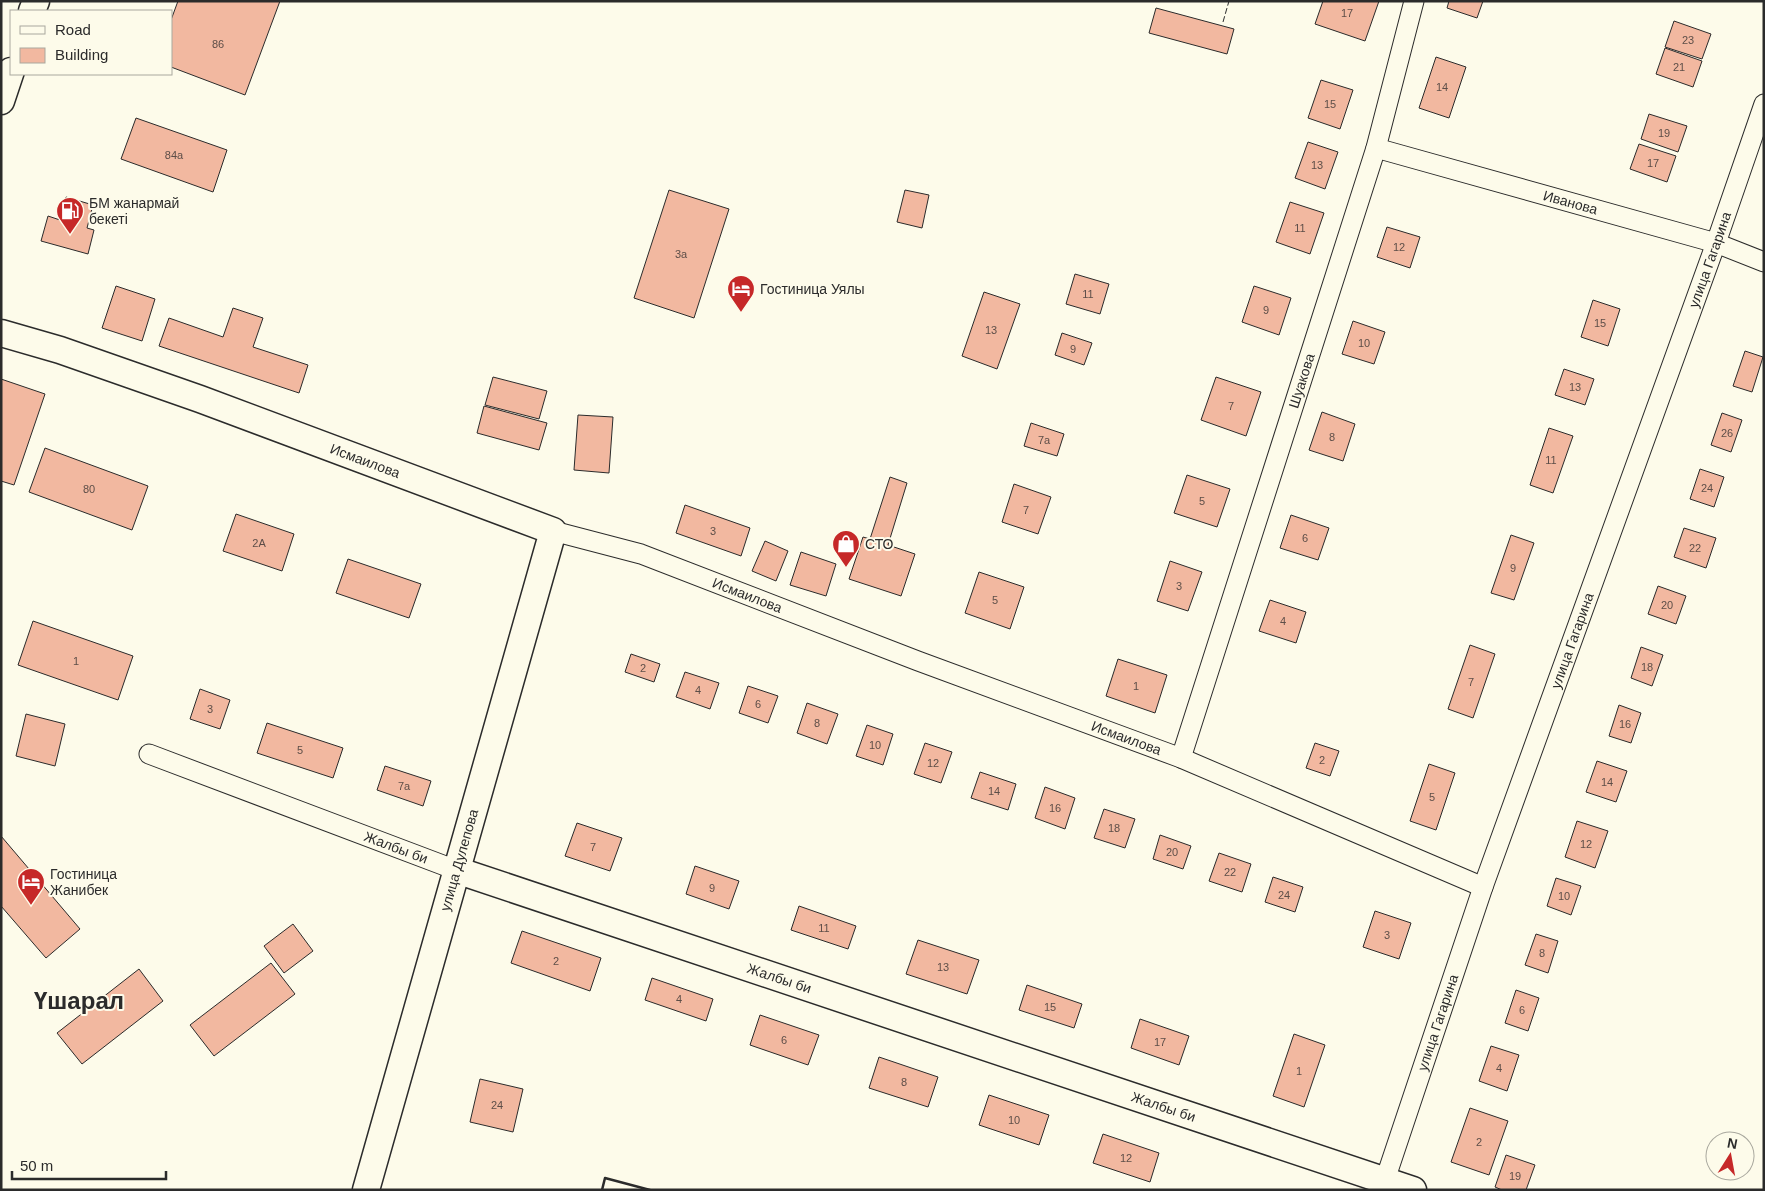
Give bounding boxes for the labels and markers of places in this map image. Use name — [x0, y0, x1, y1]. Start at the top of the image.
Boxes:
place label: БМ жанармай бекеті — [89, 195, 179, 227]
fuel station icon: БМ жанармай бекеті — [55, 196, 85, 235]
hotel icon: Гостиница Уялы — [726, 274, 756, 313]
place label: Гостиница Уялы — [760, 281, 865, 297]
shop icon: СТО — [831, 529, 861, 568]
place label: СТО — [865, 536, 894, 552]
place label: Гостиница Жанибек — [50, 866, 117, 898]
hotel icon: Гостиница Жанибек — [16, 867, 46, 906]

